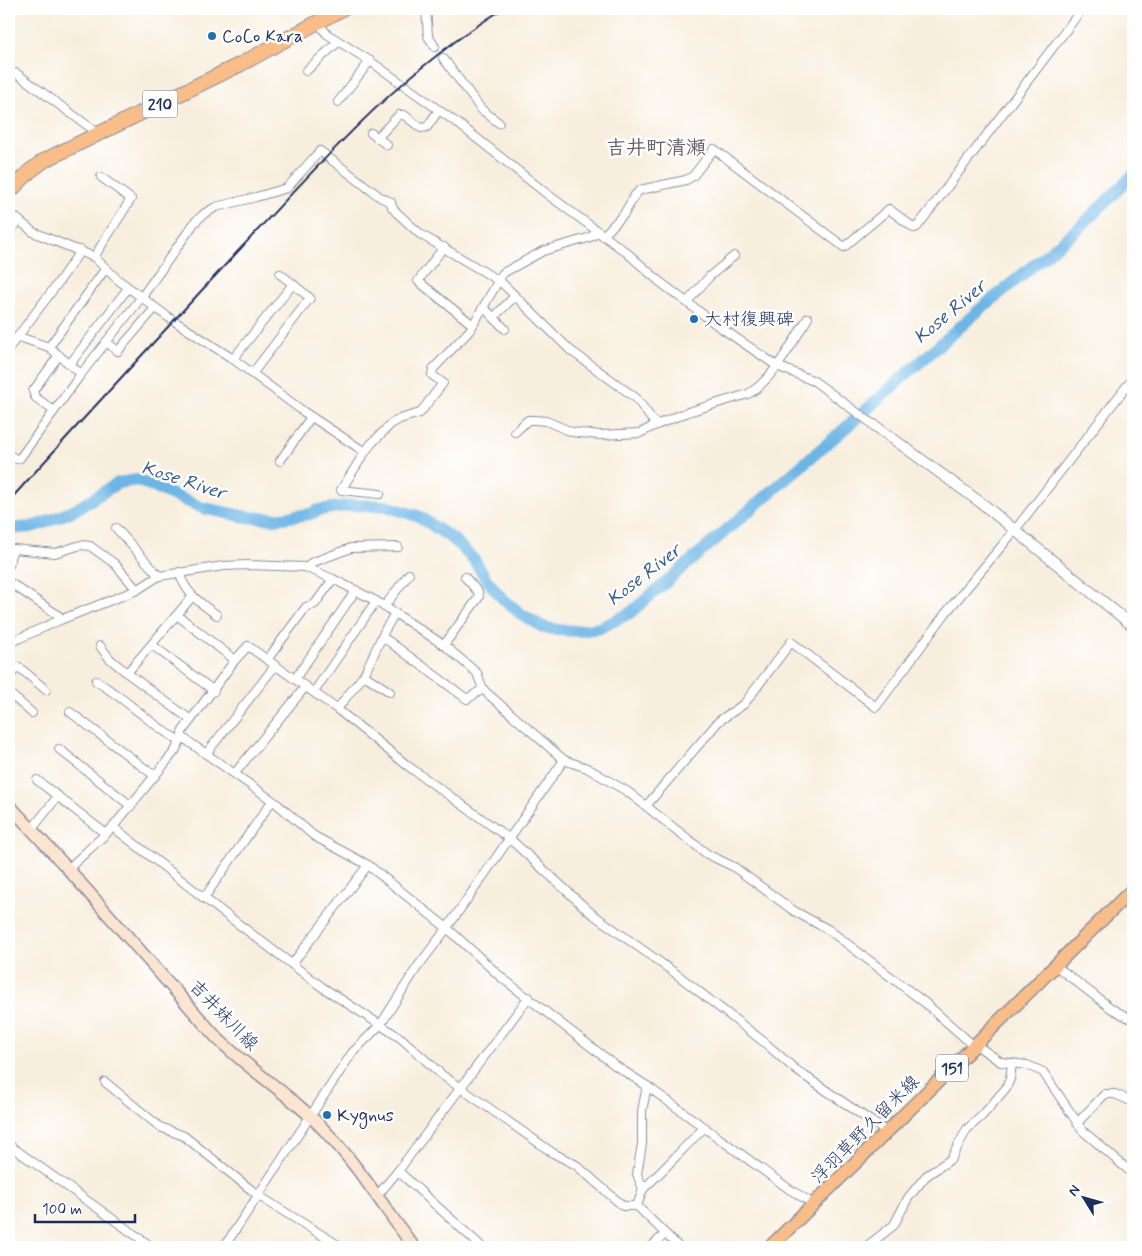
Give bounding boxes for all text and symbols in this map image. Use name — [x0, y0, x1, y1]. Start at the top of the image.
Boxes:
place label: CoCo Kara — [222, 25, 303, 49]
marker: CoCo Kara — [206, 30, 218, 42]
road number: 210 — [142, 90, 178, 118]
district label: 吉井町清瀬 — [606, 135, 706, 162]
water label: Kose River — [909, 273, 994, 350]
place label: 大村復興碑 — [704, 308, 794, 332]
marker: 大村復興碑 — [688, 313, 700, 325]
water label: Kose River — [138, 455, 232, 507]
water label: Kose River — [602, 537, 688, 612]
street label: 吉井妹川線 — [183, 975, 263, 1056]
road number: 151 — [936, 1054, 968, 1082]
street label: 浮羽草野久留米線 — [806, 1070, 925, 1189]
place label: Kygnus — [337, 1104, 394, 1129]
marker: Kygnus — [321, 1109, 333, 1121]
north arrow — [1060, 1174, 1110, 1224]
text: N — [1064, 1182, 1084, 1200]
scale bar — [35, 1191, 135, 1223]
text: 100 m — [42, 1200, 82, 1220]

